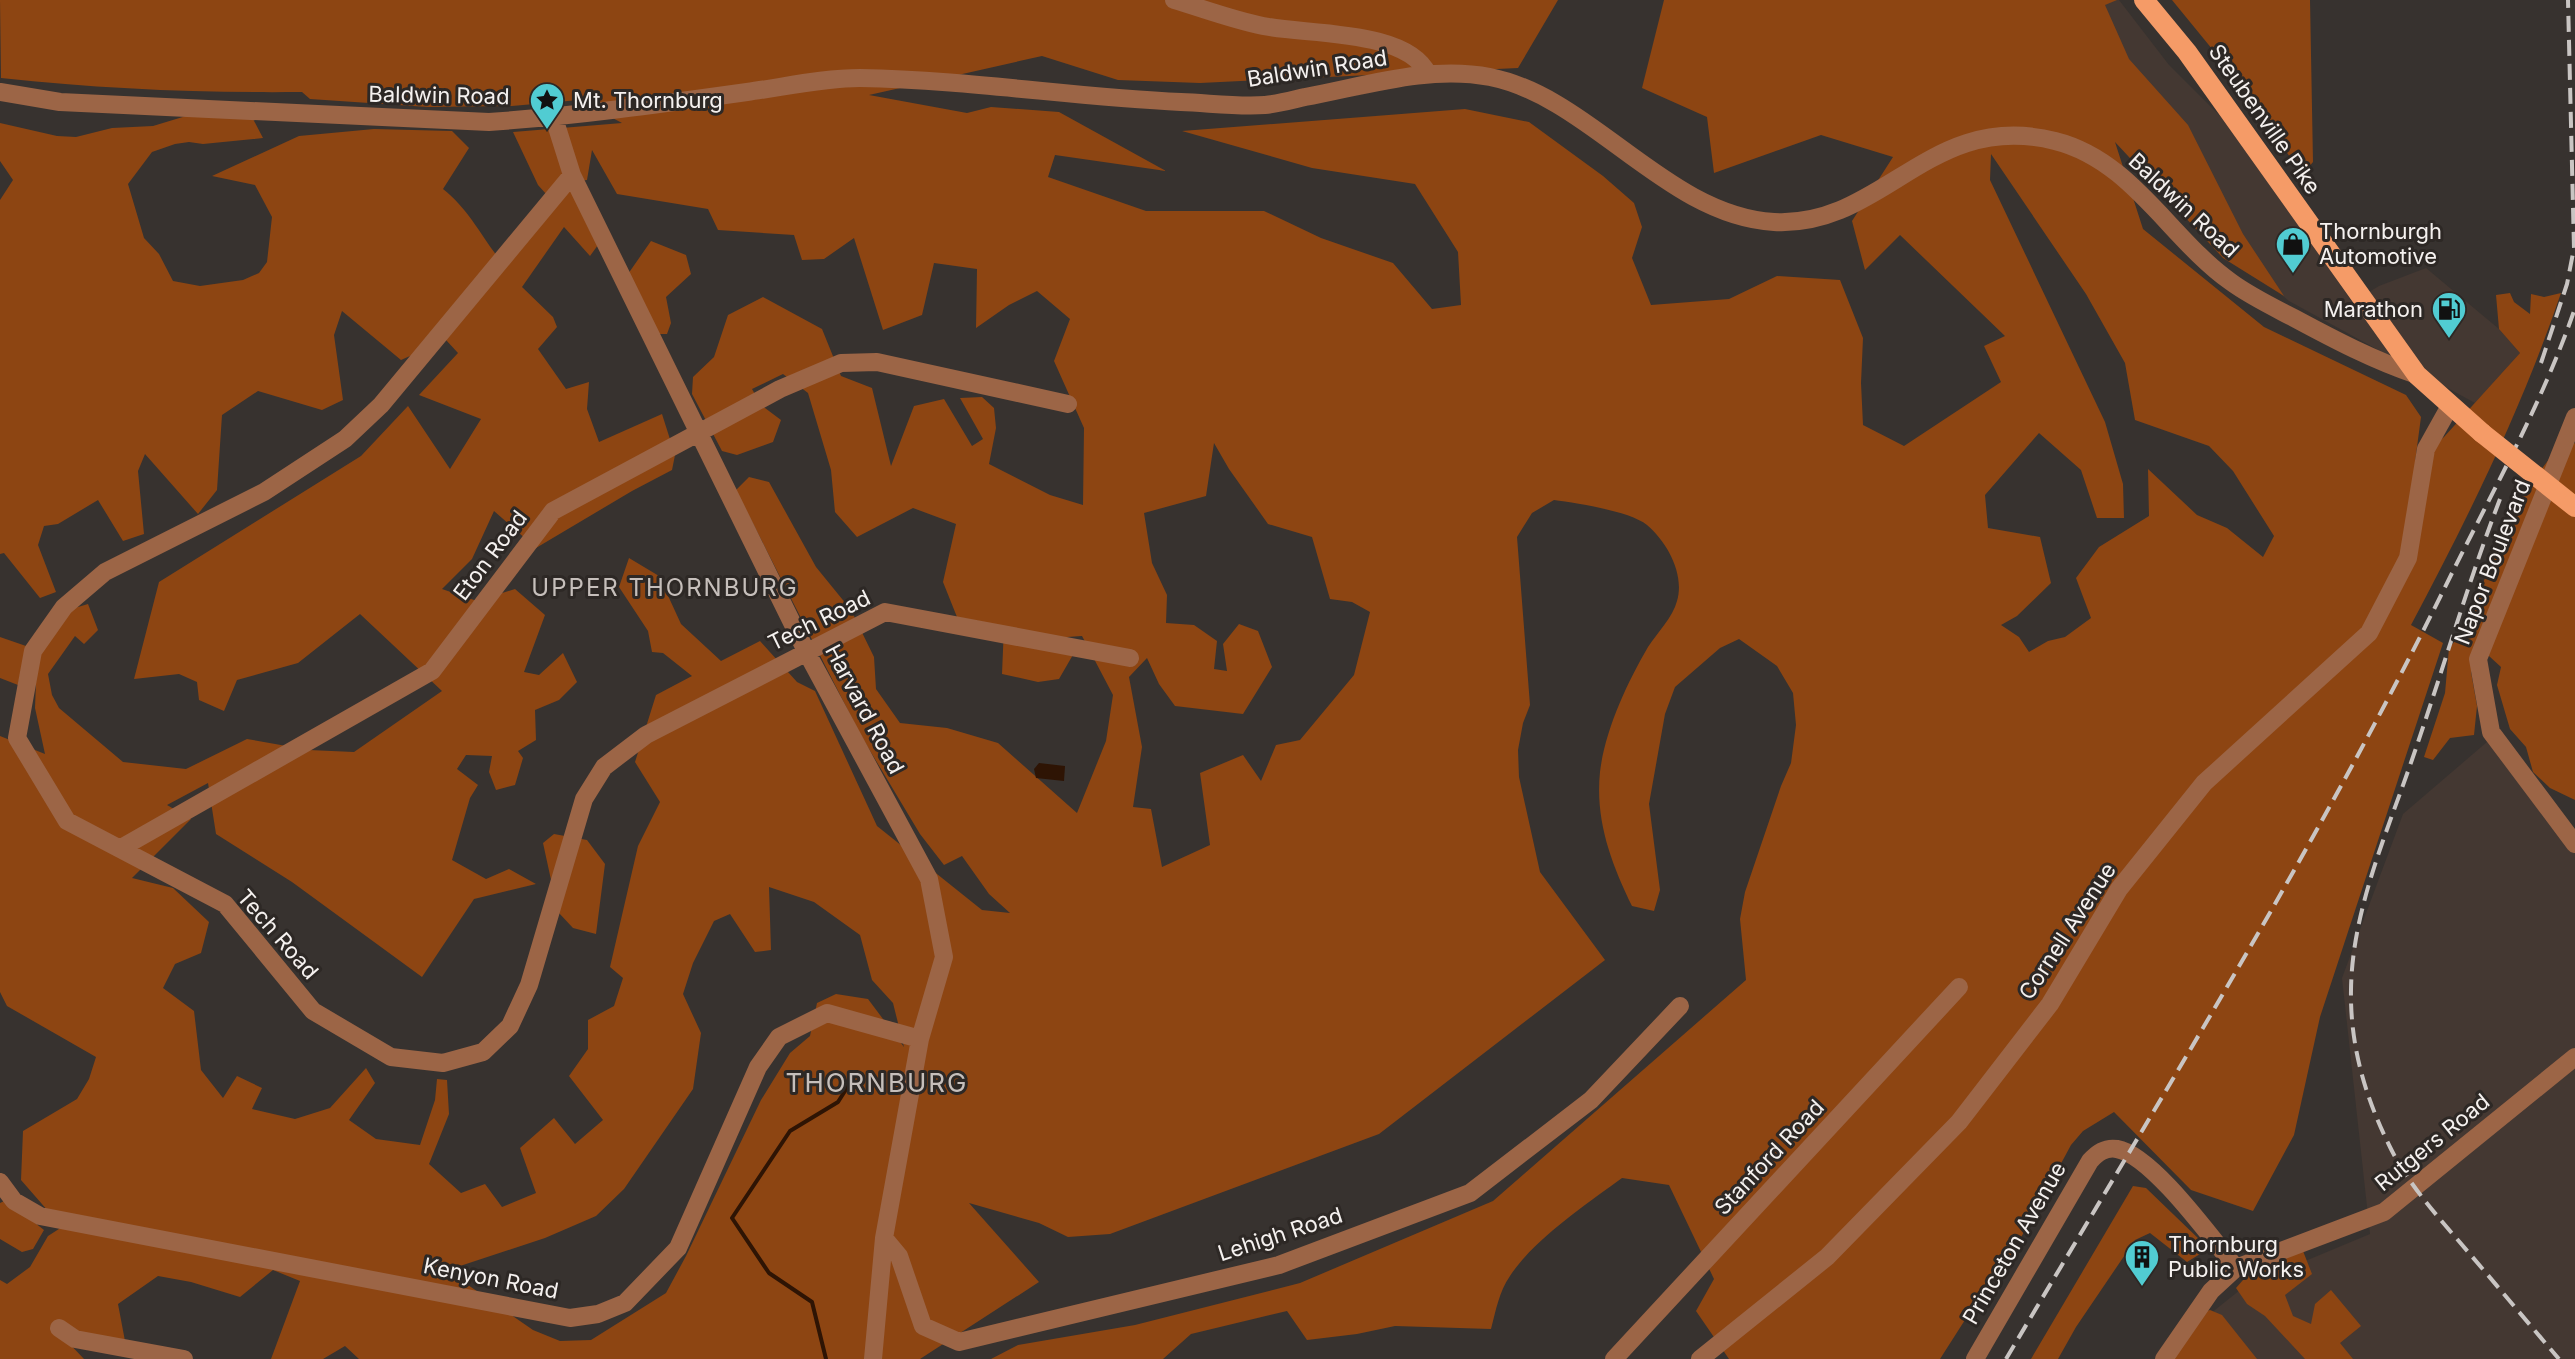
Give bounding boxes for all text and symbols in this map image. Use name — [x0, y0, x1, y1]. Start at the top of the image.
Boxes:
street label: Steubenville Pike — [2204, 39, 2326, 199]
street label: Baldwin Road — [1245, 44, 1389, 92]
street label: Baldwin Road — [368, 81, 510, 109]
place icon: Mt. Thornburg — [528, 81, 566, 131]
place label: Mt. Thornburg — [573, 87, 723, 113]
street label: Baldwin Road — [2124, 147, 2244, 263]
place label: Thornburgh Automotive — [2319, 218, 2442, 269]
shop icon: Thornburgh Automotive — [2274, 225, 2312, 275]
fuel station icon: Marathon — [2430, 290, 2468, 340]
place label: Marathon — [2324, 296, 2423, 322]
street label: Napor Boulevard — [2449, 476, 2535, 648]
street label: Eton Road — [448, 505, 532, 605]
district label: UPPER THORNBURG — [531, 573, 799, 602]
street label: Tech Road — [764, 584, 874, 656]
street label: Harvard Road — [820, 640, 910, 778]
street label: Cornell Avenue — [2013, 858, 2121, 1004]
street label: Tech Road — [232, 884, 324, 984]
district label: THORNBURG — [786, 1067, 968, 1098]
street label: Rutgers Road — [2370, 1088, 2494, 1196]
street label: Stanford Road — [1709, 1094, 1829, 1220]
street label: Princeton Avenue — [1957, 1157, 2071, 1329]
street label: Lehigh Road — [1214, 1202, 1346, 1266]
place label: Thornburg Public Works — [2168, 1231, 2304, 1282]
building icon: Thornburg Public Works — [2123, 1238, 2161, 1288]
street label: Kenyon Road — [421, 1252, 561, 1304]

